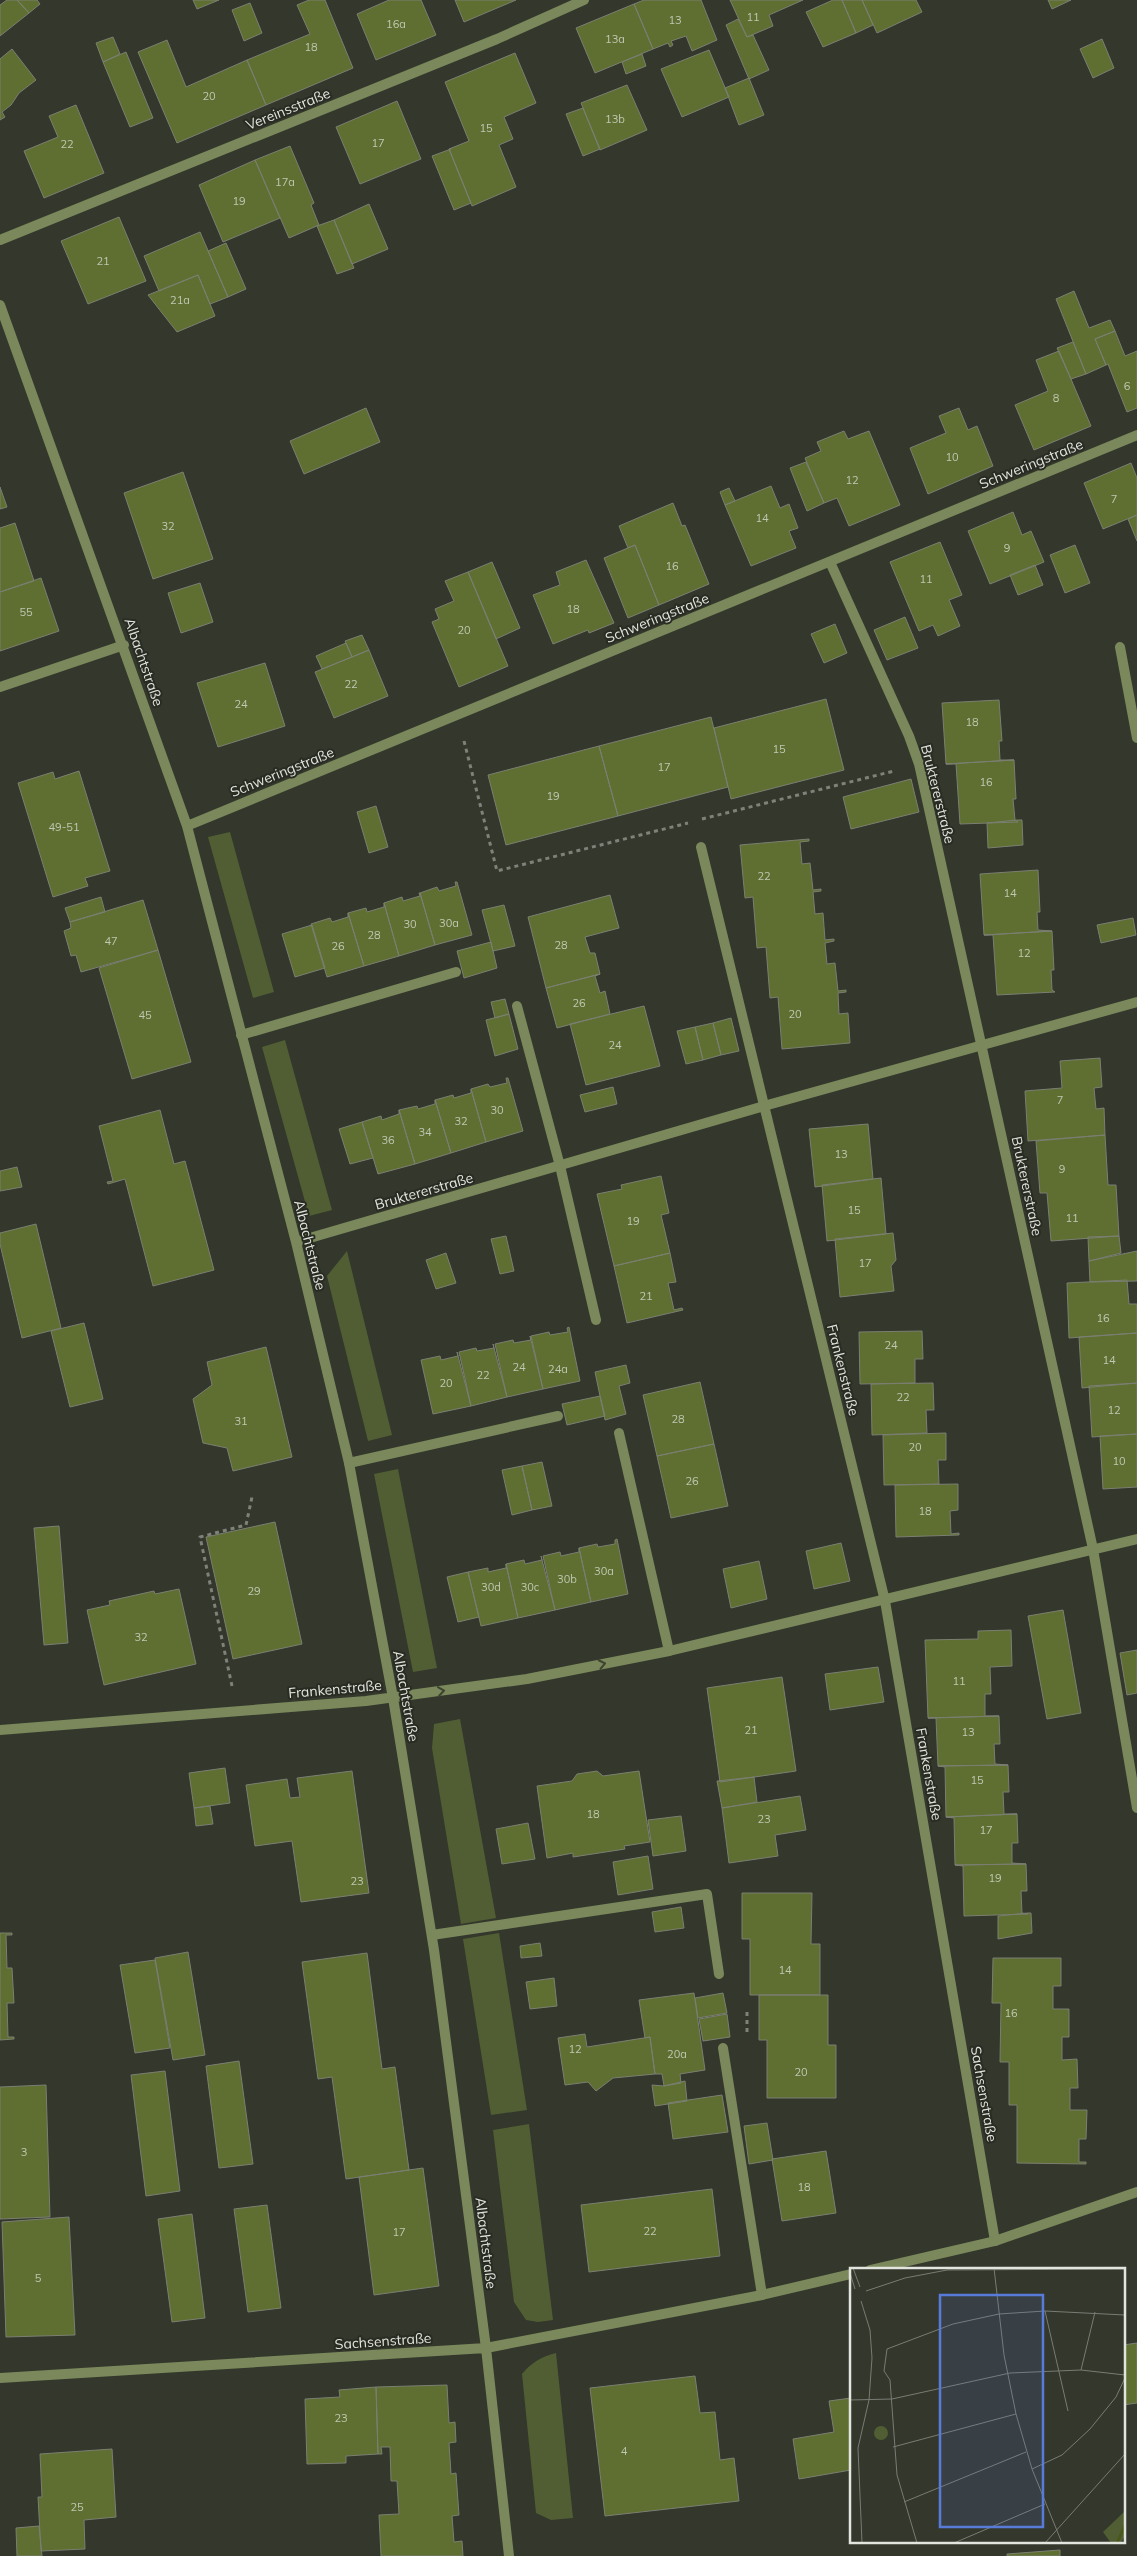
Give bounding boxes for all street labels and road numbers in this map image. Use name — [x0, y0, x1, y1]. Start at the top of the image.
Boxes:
street label: Vereinsstraße — [243, 84, 333, 134]
street label: Schweringstraße — [977, 435, 1085, 493]
street label: Schweringstraße — [603, 589, 711, 647]
street label: Albachtstraße — [120, 616, 168, 708]
street label: Schweringstraße — [228, 743, 336, 801]
street label: Bruktererstraße — [917, 743, 959, 845]
street label: Bruktererstraße — [1008, 1135, 1046, 1237]
street label: Bruktererstraße — [373, 1168, 475, 1214]
street label: Albachtstraße — [290, 1198, 330, 1292]
street label: Frankenstraße — [823, 1322, 863, 1418]
street label: Albachtstraße — [389, 1649, 423, 1743]
street label: Frankenstraße — [287, 1676, 383, 1702]
street label: Frankenstraße — [912, 1726, 946, 1822]
street label: Sachsenstraße — [967, 2045, 1001, 2143]
street label: Albachtstraße — [471, 2196, 501, 2290]
street label: Sachsenstraße — [334, 2329, 432, 2353]

